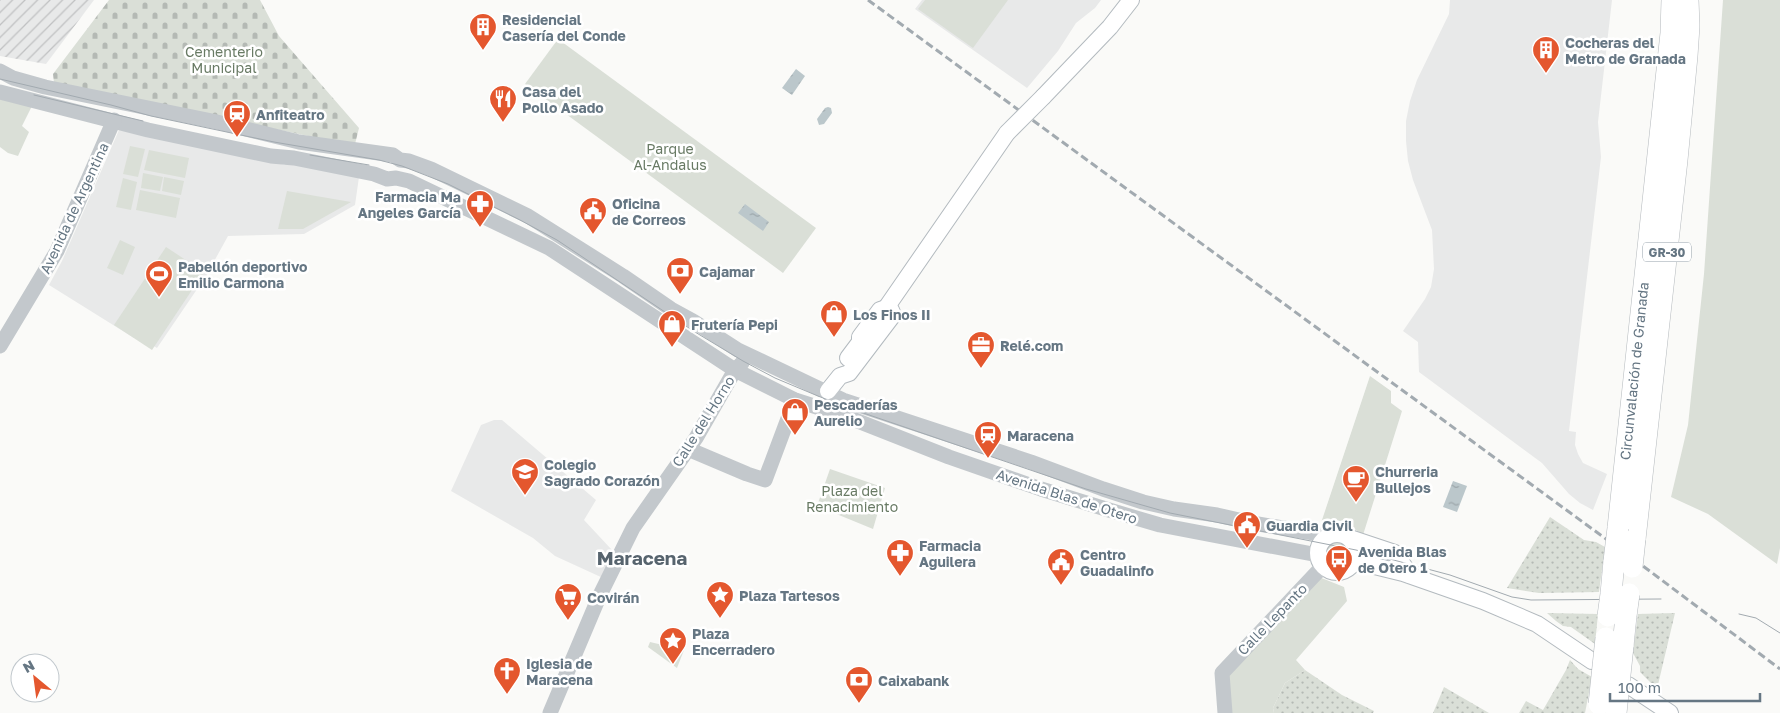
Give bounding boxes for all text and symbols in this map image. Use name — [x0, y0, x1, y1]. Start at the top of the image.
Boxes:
place label: Residencial Casería del Conde — [502, 11, 626, 44]
building icon: Residencial Casería del Conde — [468, 12, 498, 51]
place label: Cocheras del Metro de Granada — [1565, 34, 1686, 67]
building icon: Cocheras del Metro de Granada — [1531, 35, 1561, 74]
park label: Cementerio Municipal — [185, 43, 263, 76]
place label: Casa del Pollo Asado — [522, 83, 604, 116]
restaurant icon: Casa del Pollo Asado — [488, 84, 518, 123]
station icon: Anfiteatro — [222, 99, 252, 138]
place label: Anfiteatro — [256, 106, 325, 123]
street label: Avenida de Argentina — [36, 140, 112, 276]
park label: Parque Al-Andalus — [633, 140, 707, 173]
place label: Farmacia Mª Angeles García — [358, 188, 461, 221]
pharmacy icon: Farmacia Mª Angeles García — [465, 189, 495, 228]
place label: Oficina de Correos — [612, 195, 686, 228]
public building icon: Oficina de Correos — [578, 196, 608, 235]
road number: GR-30 — [1643, 242, 1691, 262]
bank icon: Cajamar — [665, 256, 695, 295]
place label: Pabellón deportivo Emilio Carmona — [178, 258, 307, 291]
sports icon: Pabellón deportivo Emilio Carmona — [144, 259, 174, 298]
place label: Cajamar — [699, 263, 755, 280]
street label: Circunvalación de Granada — [1616, 281, 1652, 461]
shop icon: Los Finos II — [819, 299, 849, 338]
place label: Los Finos II — [853, 306, 931, 323]
shop icon: Frutería Pepi — [657, 309, 687, 348]
place label: Frutería Pepi — [691, 316, 778, 333]
office icon: Relé.com — [966, 330, 996, 369]
place label: Relé.com — [1000, 337, 1063, 354]
street label: Calle del Horno — [668, 372, 738, 470]
place label: Pescaderías Aurelio — [814, 396, 898, 429]
shop icon: Pescaderías Aurelio — [780, 397, 810, 436]
station icon: Maracena — [973, 420, 1003, 459]
place label: Maracena — [1007, 427, 1074, 444]
place label: Colegio Sagrado Corazón — [544, 456, 660, 489]
school or university icon: Colegio Sagrado Corazón — [510, 457, 540, 496]
place label: Churreria Bullejos — [1375, 463, 1438, 496]
cafe icon: Churreria Bullejos — [1341, 464, 1371, 503]
street label: Avenida Blas de Otero — [994, 465, 1140, 527]
park label: Plaza del Renacimiento — [806, 482, 898, 515]
public building icon: Guardia Civil — [1232, 510, 1262, 549]
place label: Guardia Civil — [1266, 517, 1353, 534]
place label: Farmacia Aguilera — [919, 537, 981, 570]
pharmacy icon: Farmacia Aguilera — [885, 538, 915, 577]
place label: Avenida Blas de Otero 1 — [1358, 543, 1447, 576]
bus stop icon: Avenida Blas de Otero 1 — [1324, 544, 1354, 583]
district label: Maracena — [597, 546, 687, 569]
place label: Centro Guadalinfo — [1080, 546, 1154, 579]
public building icon: Centro Guadalinfo — [1046, 547, 1076, 586]
place icon: Plaza Tartesos — [705, 580, 735, 619]
street label: Calle Lepanto — [1234, 580, 1310, 658]
supermarket icon: Covirán — [553, 582, 583, 621]
place label: Plaza Tartesos — [739, 587, 840, 604]
place label: Covirán — [587, 589, 639, 606]
place label: Plaza Encerradero — [692, 625, 775, 658]
place icon: Plaza Encerradero — [658, 626, 688, 665]
north arrow — [10, 653, 60, 703]
place label: Iglesia de Maracena — [526, 655, 593, 688]
text: N — [20, 656, 37, 676]
church icon: Iglesia de Maracena — [492, 656, 522, 695]
bank icon: Caixabank — [844, 665, 874, 704]
scale bar — [1610, 670, 1760, 702]
place label: Caixabank — [878, 672, 949, 689]
text: 100 m — [1618, 678, 1661, 696]

